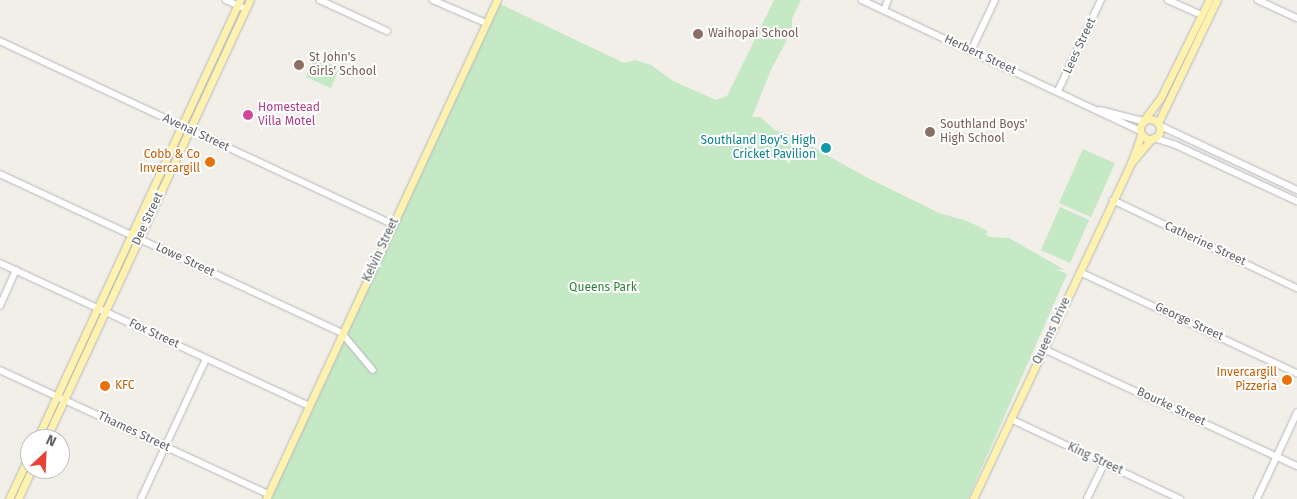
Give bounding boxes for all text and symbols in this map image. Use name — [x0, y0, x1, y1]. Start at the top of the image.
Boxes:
street label: Lees Street — [1061, 16, 1099, 76]
place label: Waihopai School — [708, 27, 798, 41]
marker: Waihopai School — [692, 28, 704, 40]
street label: Herbert Street — [942, 32, 1018, 78]
place label: St John's Girls' School — [309, 51, 376, 79]
marker: St John's Girls' School — [293, 59, 305, 71]
place label: Homestead Villa Motel — [258, 101, 320, 129]
marker: Homestead Villa Motel — [242, 109, 254, 121]
street label: Avenal Street — [160, 111, 232, 155]
place label: Southland Boys' High School — [940, 118, 1027, 146]
marker: Southland Boys' High School — [924, 126, 936, 138]
place label: Southland Boy's High Cricket Pavilion — [700, 134, 816, 162]
marker: Southland Boy's High Cricket Pavilion — [820, 142, 832, 154]
place label: Cobb & Co Invercargill — [140, 148, 200, 176]
marker: Cobb & Co Invercargill — [204, 156, 216, 168]
street label: Dee Street — [130, 190, 166, 248]
street label: Kelvin Street — [360, 216, 402, 284]
street label: Catherine Street — [1162, 219, 1248, 269]
street label: Lowe Street — [153, 240, 217, 280]
park label: Queens Park — [569, 281, 637, 295]
street label: Queens Drive — [1030, 295, 1074, 367]
street label: George Street — [1152, 300, 1226, 344]
street label: Fox Street — [127, 316, 181, 352]
place label: Invercargill Pizzeria — [1217, 366, 1277, 394]
marker: Invercargill Pizzeria — [1281, 374, 1293, 386]
place label: KFC — [115, 379, 134, 393]
marker: KFC — [99, 380, 111, 392]
street label: Bourke Street — [1134, 385, 1208, 429]
street label: Thames Street — [96, 409, 172, 455]
north arrow — [20, 429, 70, 479]
text: N — [43, 431, 59, 451]
street label: King Street — [1065, 440, 1125, 478]

